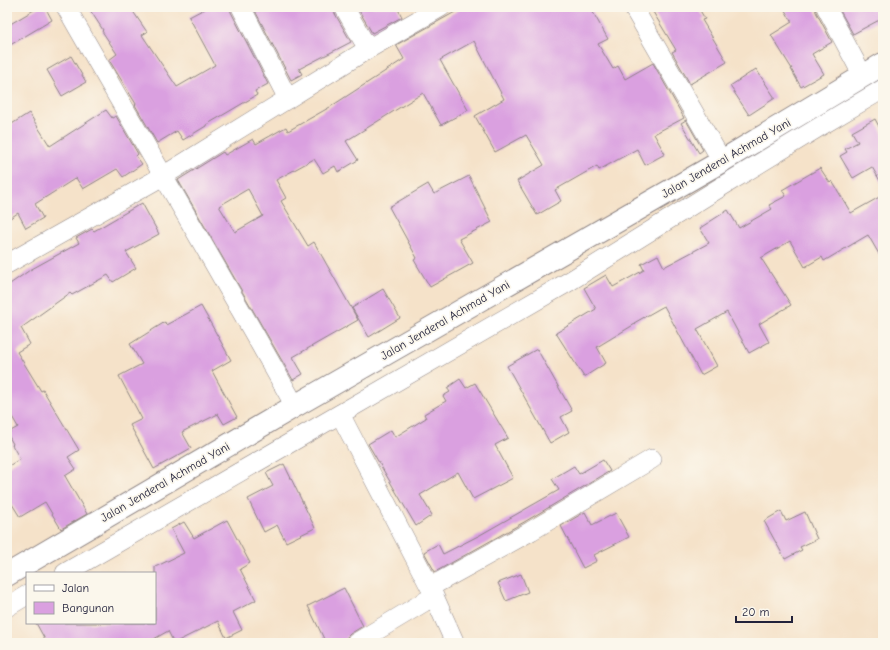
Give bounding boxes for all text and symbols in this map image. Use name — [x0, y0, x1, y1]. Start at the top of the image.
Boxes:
street label: Jalan Jenderal Achmad Yani — [659, 115, 793, 201]
street label: Jalan Jenderal Achmad Yani — [378, 277, 512, 363]
street label: Jalan Jenderal Achmad Yani — [98, 439, 232, 525]
legend — [26, 572, 156, 624]
text: Jalan — [62, 581, 89, 595]
scale bar — [736, 598, 792, 624]
text: Bangunan — [62, 601, 114, 615]
text: 20 m — [742, 605, 770, 619]

